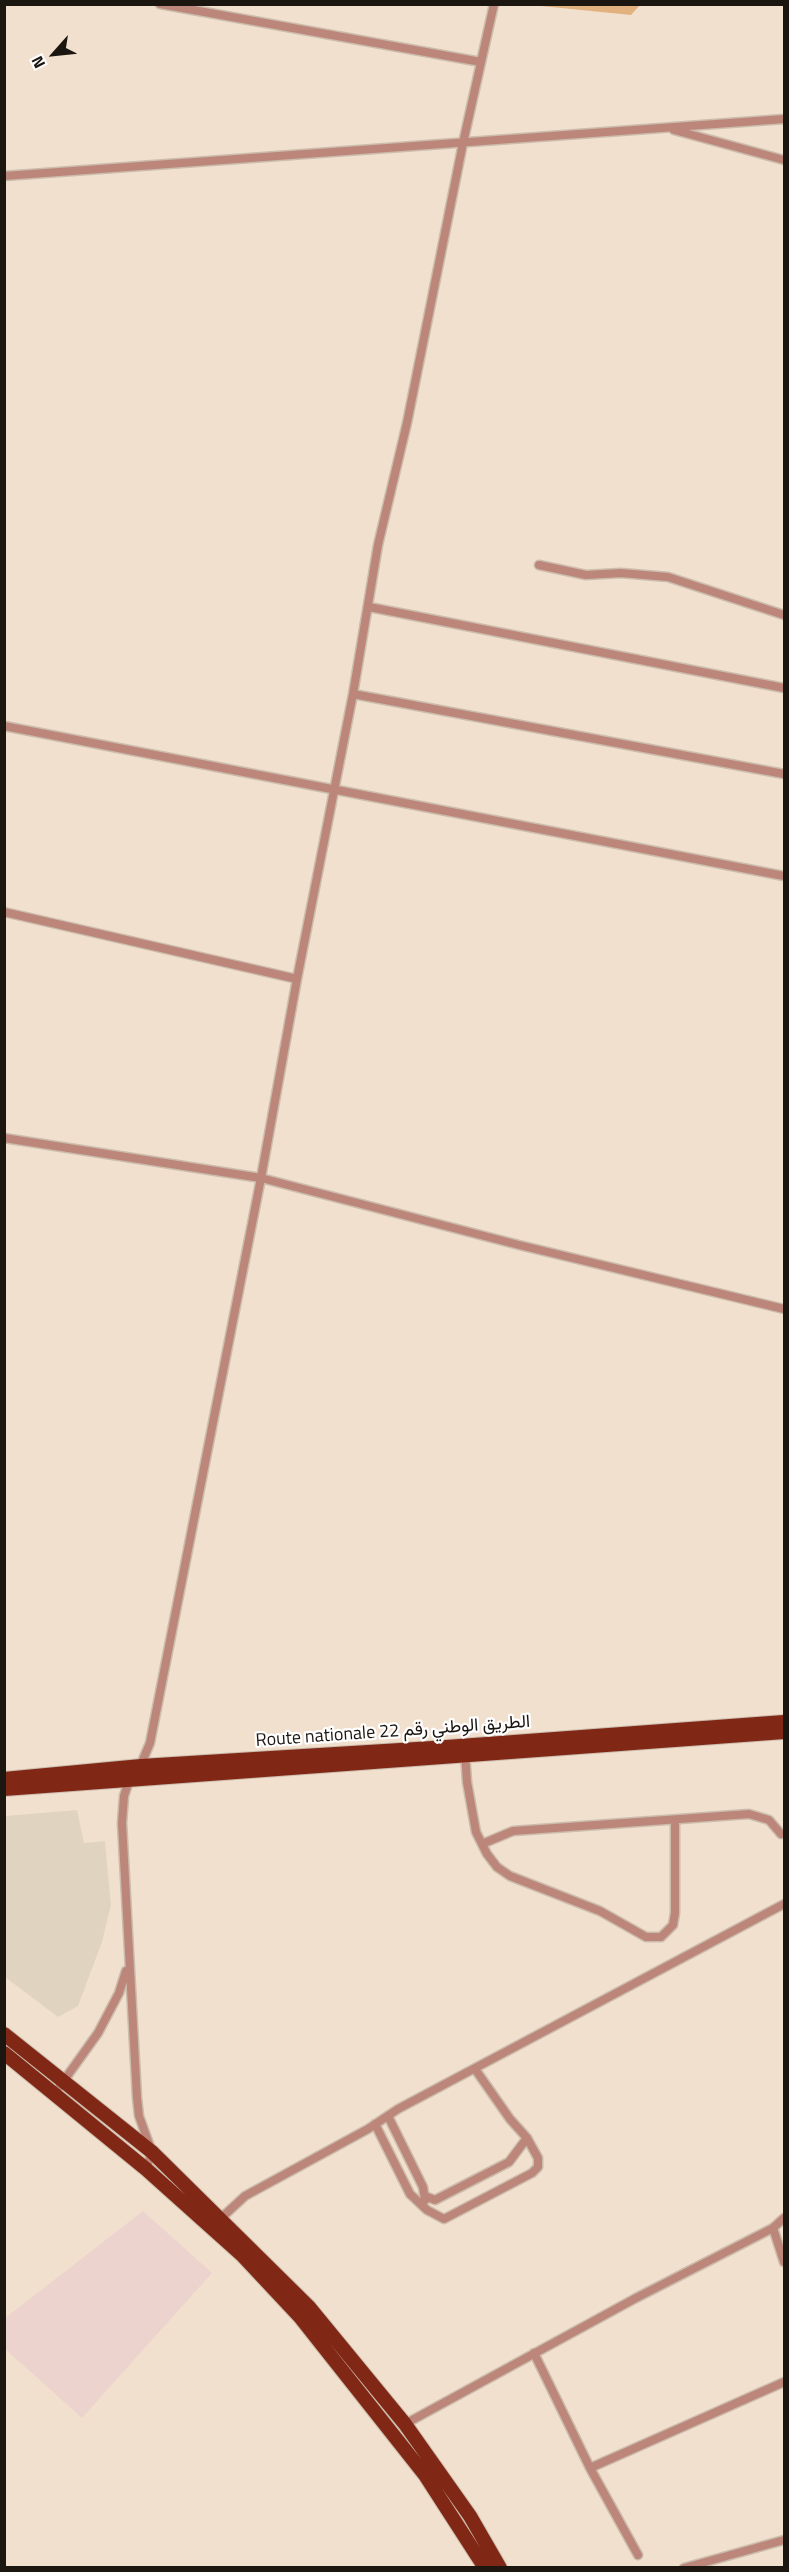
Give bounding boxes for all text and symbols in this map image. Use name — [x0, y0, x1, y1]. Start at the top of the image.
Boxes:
north arrow — [24, 24, 84, 84]
text: N — [25, 52, 51, 73]
street label: Route nationale 22 الطريق الوطني رقم — [255, 1712, 531, 1752]

